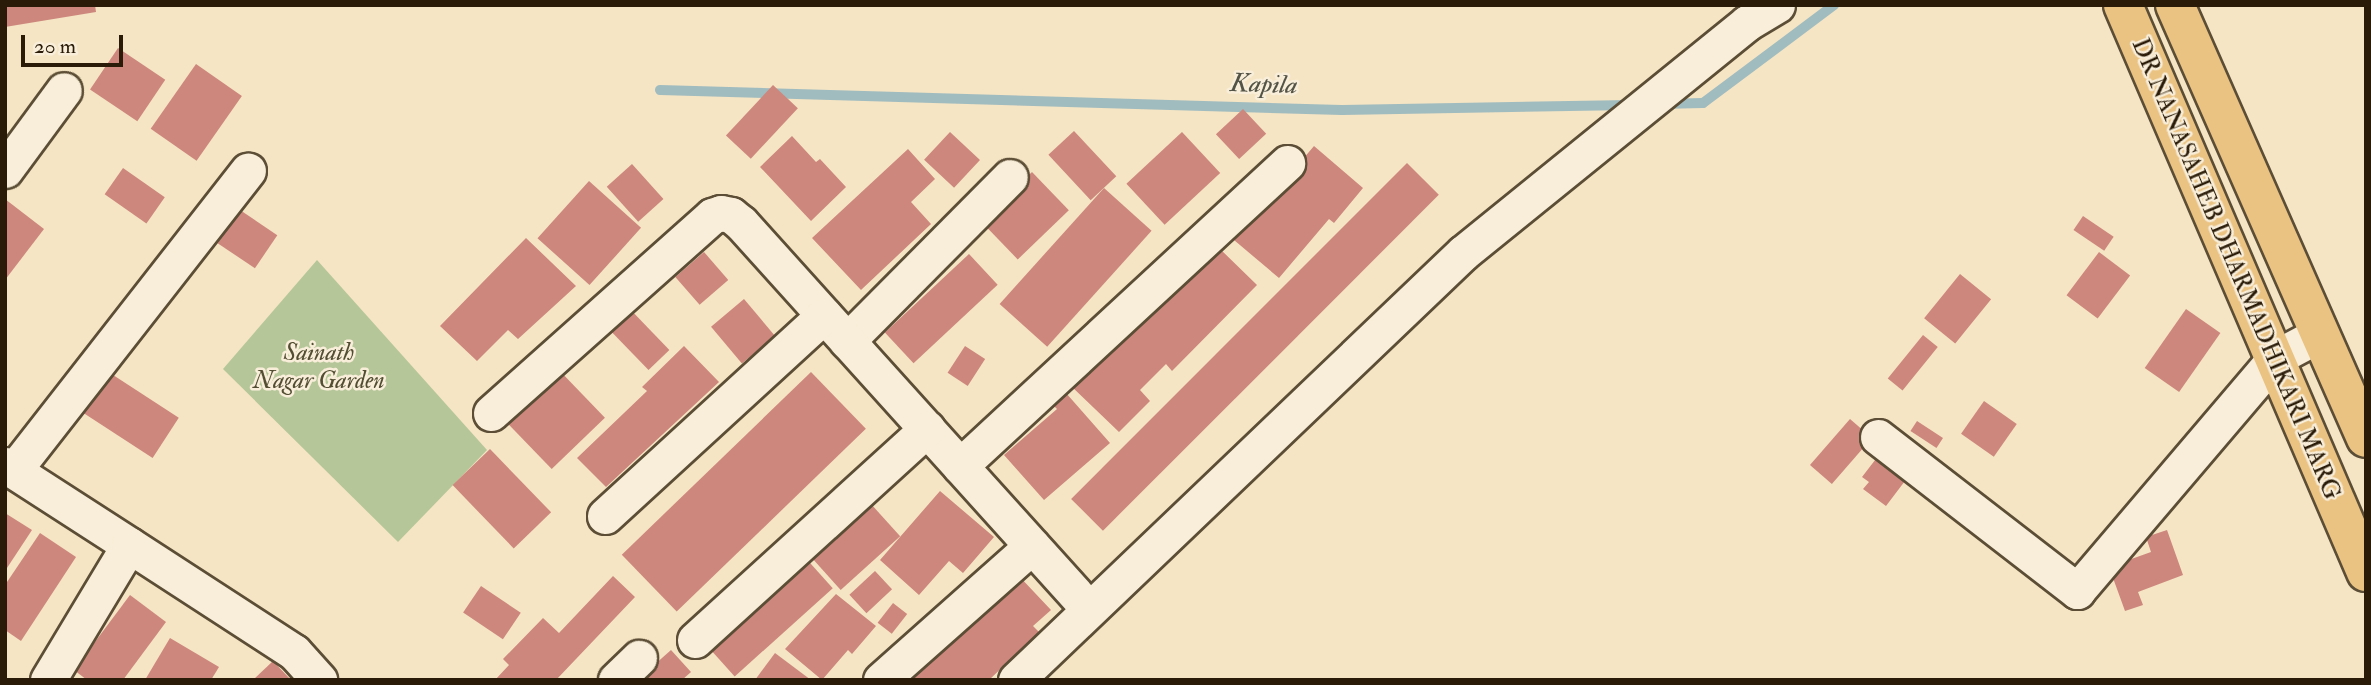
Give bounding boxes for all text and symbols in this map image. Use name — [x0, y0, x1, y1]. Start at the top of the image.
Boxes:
scale bar — [24, 21, 126, 65]
text: 20 m — [34, 33, 76, 60]
street label: DR NANASAHEB DHARMADHIKARI MARG — [2125, 34, 2347, 504]
water label: Kapila — [1230, 68, 1298, 102]
park label: Sainath Nagar Garden — [253, 339, 385, 395]

